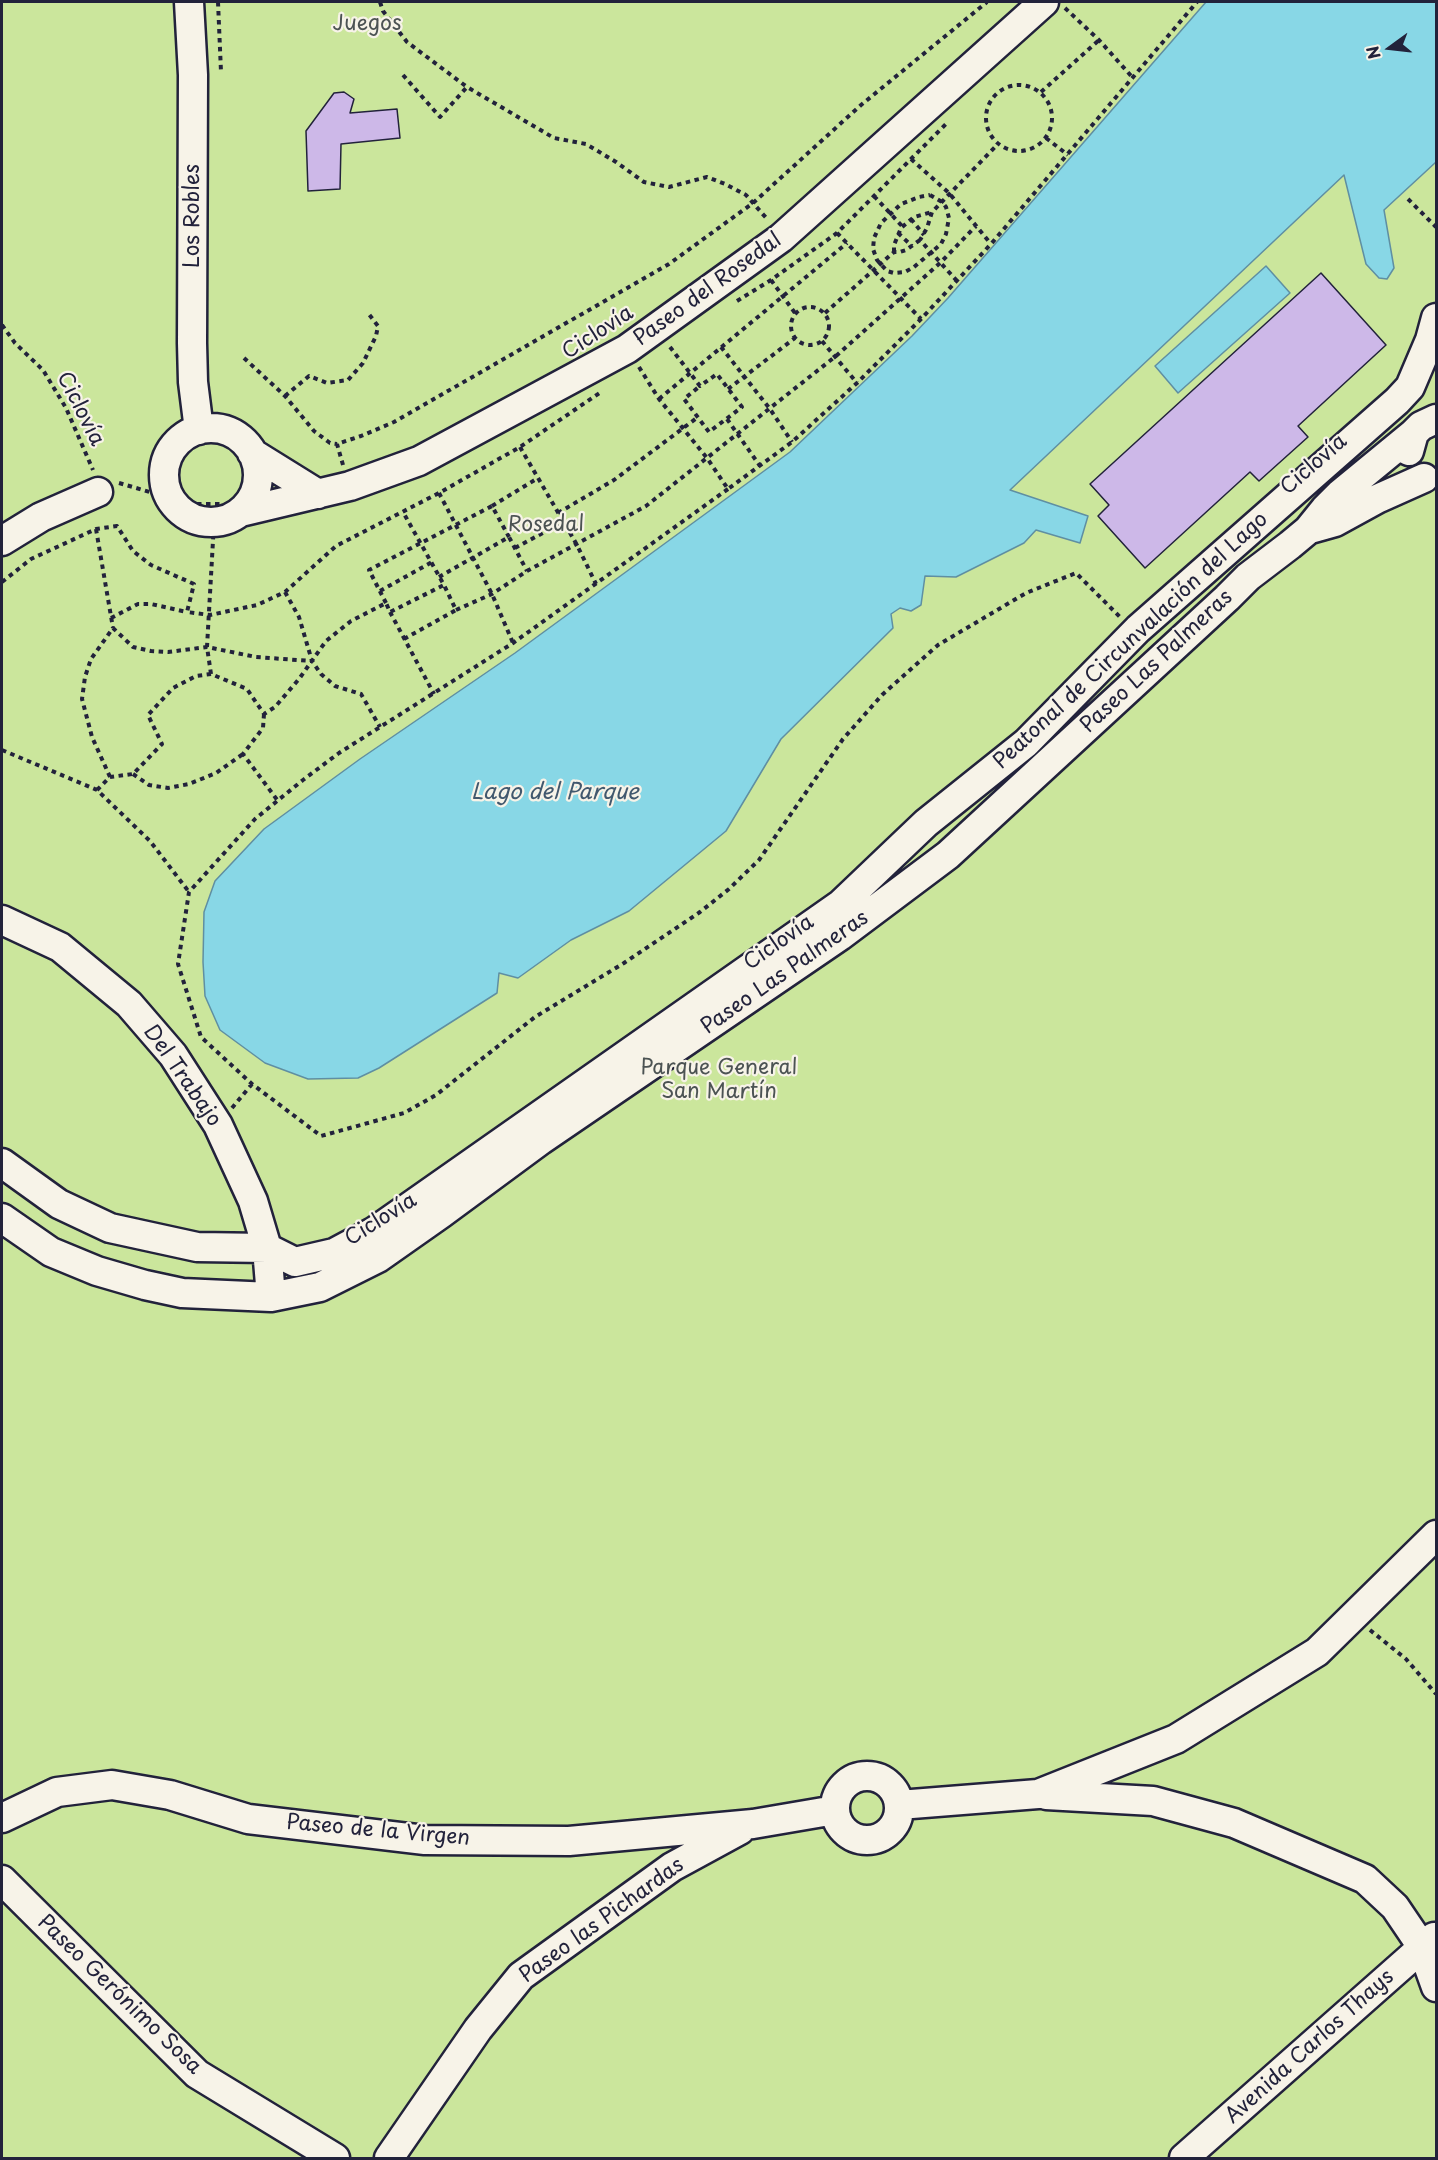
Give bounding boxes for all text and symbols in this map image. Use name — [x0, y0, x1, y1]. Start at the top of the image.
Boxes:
park label: Juegos — [333, 11, 401, 37]
north arrow — [1360, 18, 1420, 78]
text: N — [1359, 43, 1386, 62]
street label: Los Robles — [180, 164, 206, 268]
street label: Paseo del Rosedal — [629, 228, 787, 352]
street label: Ciclovía — [558, 301, 638, 365]
street label: Ciclovía — [51, 368, 109, 450]
street label: Ciclovía — [1276, 429, 1352, 501]
street label: Peatonal de Circunvalación del Lago — [989, 507, 1273, 775]
park label: Rosedal — [508, 512, 584, 538]
street label: Paseo Las Palmeras — [1076, 585, 1238, 739]
water label: Lago del Parque — [471, 780, 639, 806]
street label: Paseo Las Palmeras — [696, 906, 874, 1040]
street label: Ciclovía — [739, 910, 819, 976]
street label: Del Trabajo — [138, 1020, 226, 1132]
park label: Parque General San Martín — [641, 1055, 797, 1105]
street label: Ciclovía — [341, 1188, 421, 1252]
street label: Paseo de la Virgen — [285, 1810, 471, 1852]
street label: Paseo las Pichardas — [515, 1853, 689, 1989]
street label: Paseo Gerónimo Sosa — [32, 1910, 206, 2080]
street label: Avenida Carlos Thays — [1221, 1965, 1399, 2129]

